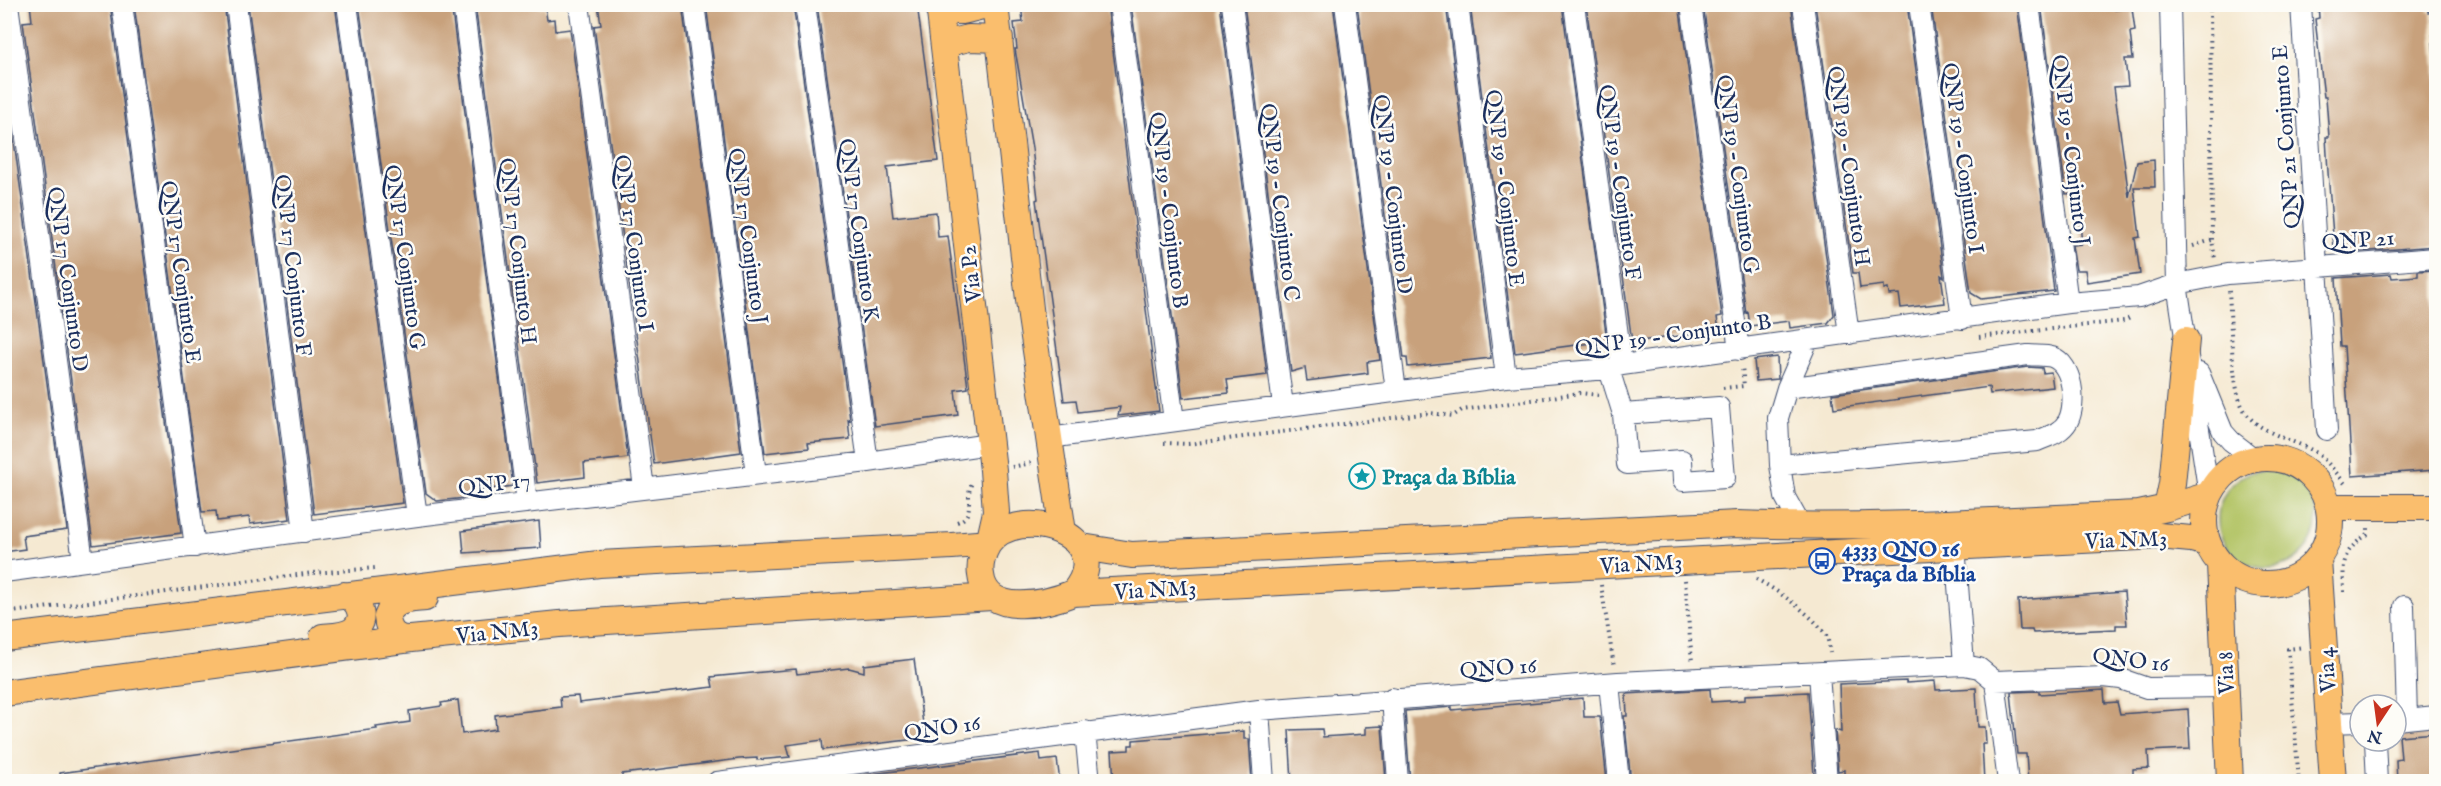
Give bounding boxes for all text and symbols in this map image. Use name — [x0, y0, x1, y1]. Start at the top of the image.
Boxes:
street label: QNP 21 Conjunto E — [2267, 44, 2307, 230]
street label: QNP 19 - Conjunto J — [2044, 53, 2096, 247]
street label: QNP 19 - Conjunto I — [1935, 61, 1989, 256]
street label: QNP 19 - Conjunto H — [1820, 64, 1876, 268]
street label: QNP 19 - Conjunto G — [1709, 73, 1765, 276]
street label: QNP 19 - Conjunto F — [1591, 83, 1647, 282]
street label: QNP 19 - Conjunto E — [1478, 88, 1530, 289]
street label: QNP 19 - Conjunto D — [1366, 93, 1418, 296]
street label: QNP 19 - Conjunto C — [1253, 102, 1305, 303]
street label: QNP 19 - Conjunto B — [1142, 110, 1194, 310]
street label: QNP 17 Conjunto K — [831, 137, 885, 325]
street label: QNP 17 Conjunto J — [721, 146, 773, 326]
street label: QNP 17 Conjunto I — [607, 153, 659, 334]
street label: QNP 17 Conjunto H — [492, 156, 542, 346]
street label: QNP 17 Conjunto G — [377, 163, 431, 352]
street label: QNP 17 Conjunto F — [267, 173, 317, 358]
street label: QNP 17 Conjunto E — [153, 179, 207, 365]
street label: QNP 17 Conjunto D — [40, 185, 94, 374]
street label: QNP 21 — [2321, 224, 2395, 257]
street label: Via P2 — [955, 244, 989, 305]
street label: QNP 19 - Conjunto B — [1573, 308, 1773, 364]
place icon: Praça da Bíblia — [1347, 461, 1377, 491]
place label: Praça da Bíblia — [1382, 464, 1516, 492]
street label: QNP 17 — [456, 467, 532, 503]
street label: Via NM3 — [2083, 526, 2168, 556]
place label: 4333 QNO 16 Praça da Bíblia — [1842, 536, 1976, 589]
bus stop icon: 4333 QNO 16 Praça da Bíblia — [1807, 546, 1837, 576]
street label: Via NM3 — [1598, 549, 1683, 581]
street label: Via NM3 — [1112, 575, 1197, 607]
street label: Via NM3 — [454, 615, 540, 651]
street label: QNO 16 — [2091, 642, 2171, 680]
street label: Via 4 — [2312, 646, 2344, 694]
street label: Via 8 — [2212, 651, 2242, 696]
street label: QNO 16 — [1459, 652, 1538, 686]
north arrow — [2348, 693, 2408, 753]
street label: QNO 16 — [902, 710, 983, 748]
text: N — [2366, 724, 2385, 747]

